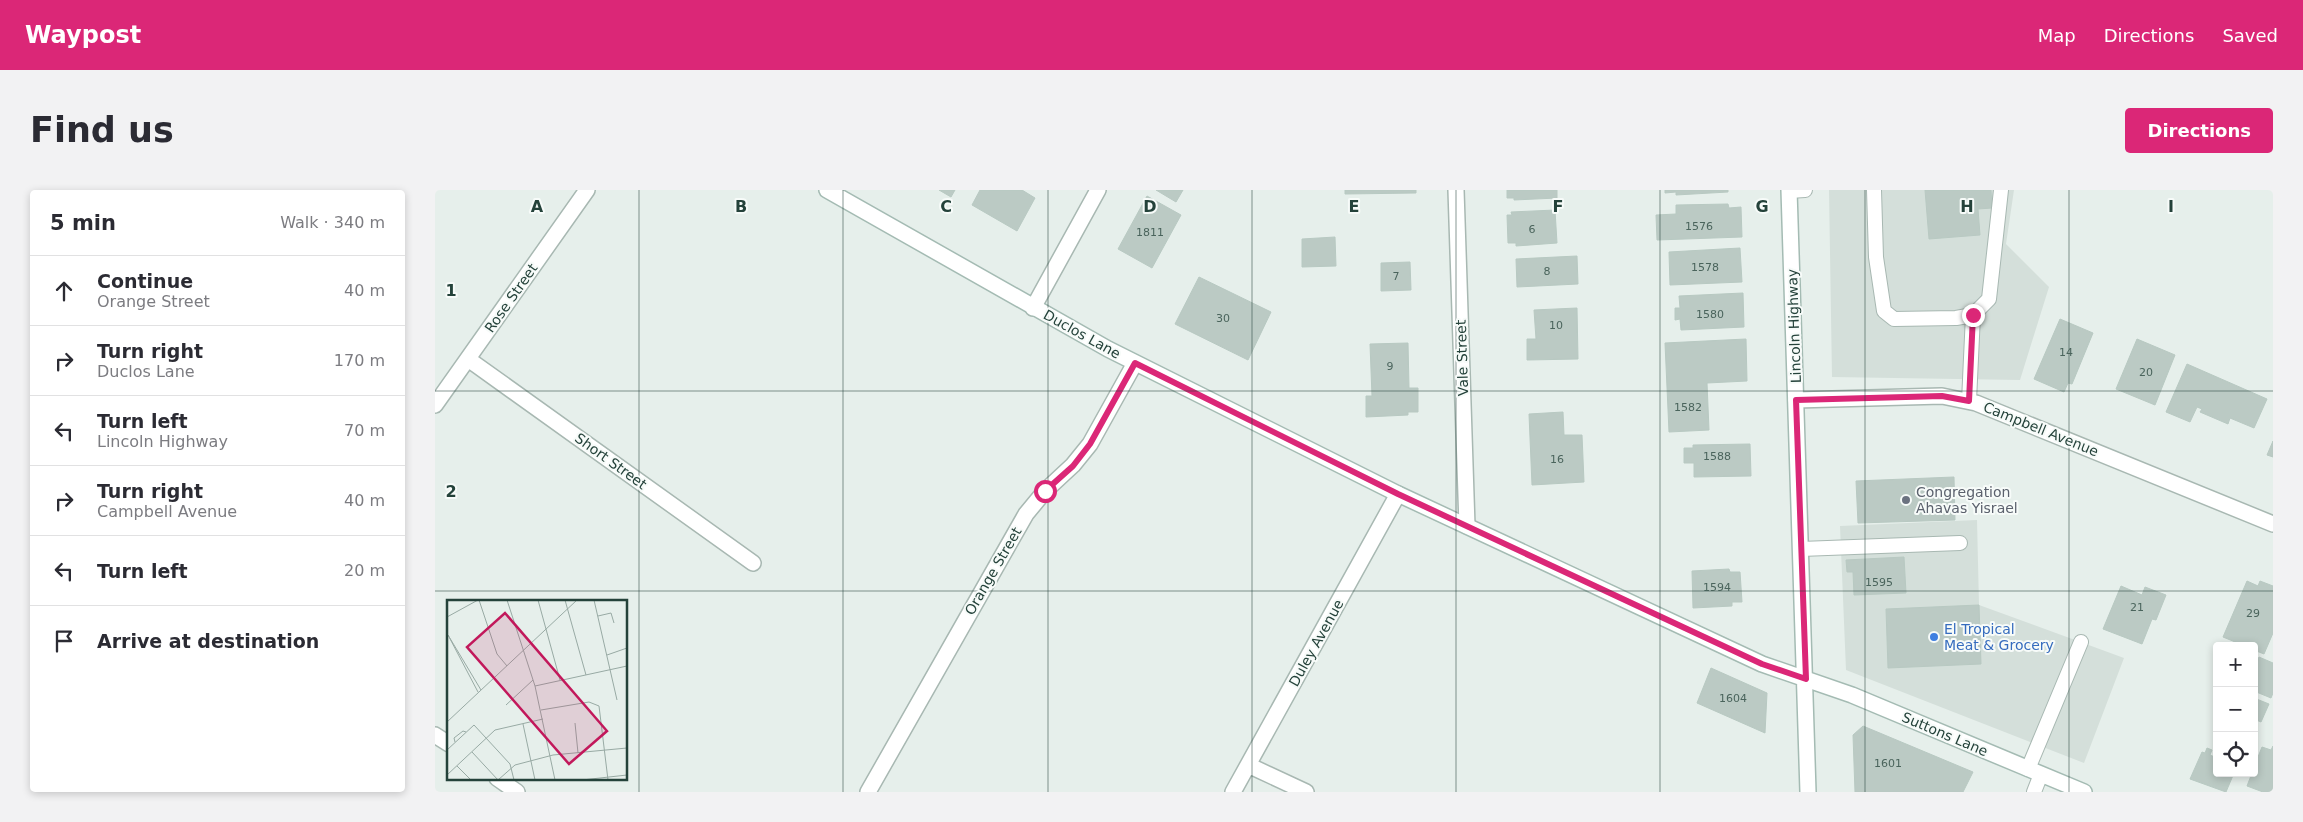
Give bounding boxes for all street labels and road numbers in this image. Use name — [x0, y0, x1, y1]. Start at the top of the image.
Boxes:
street label: Rose Street — [481, 260, 541, 336]
street label: Lincoln Highway — [1784, 268, 1804, 384]
street label: Duclos Lane — [1041, 306, 1123, 362]
street label: Vale Street — [1453, 319, 1471, 397]
street label: Campbell Avenue — [1981, 399, 2101, 459]
street label: Short Street — [572, 430, 650, 493]
street label: Orange Street — [961, 524, 1025, 618]
street label: Duley Avenue — [1286, 597, 1346, 689]
street label: Suttons Lane — [1900, 709, 1990, 759]

